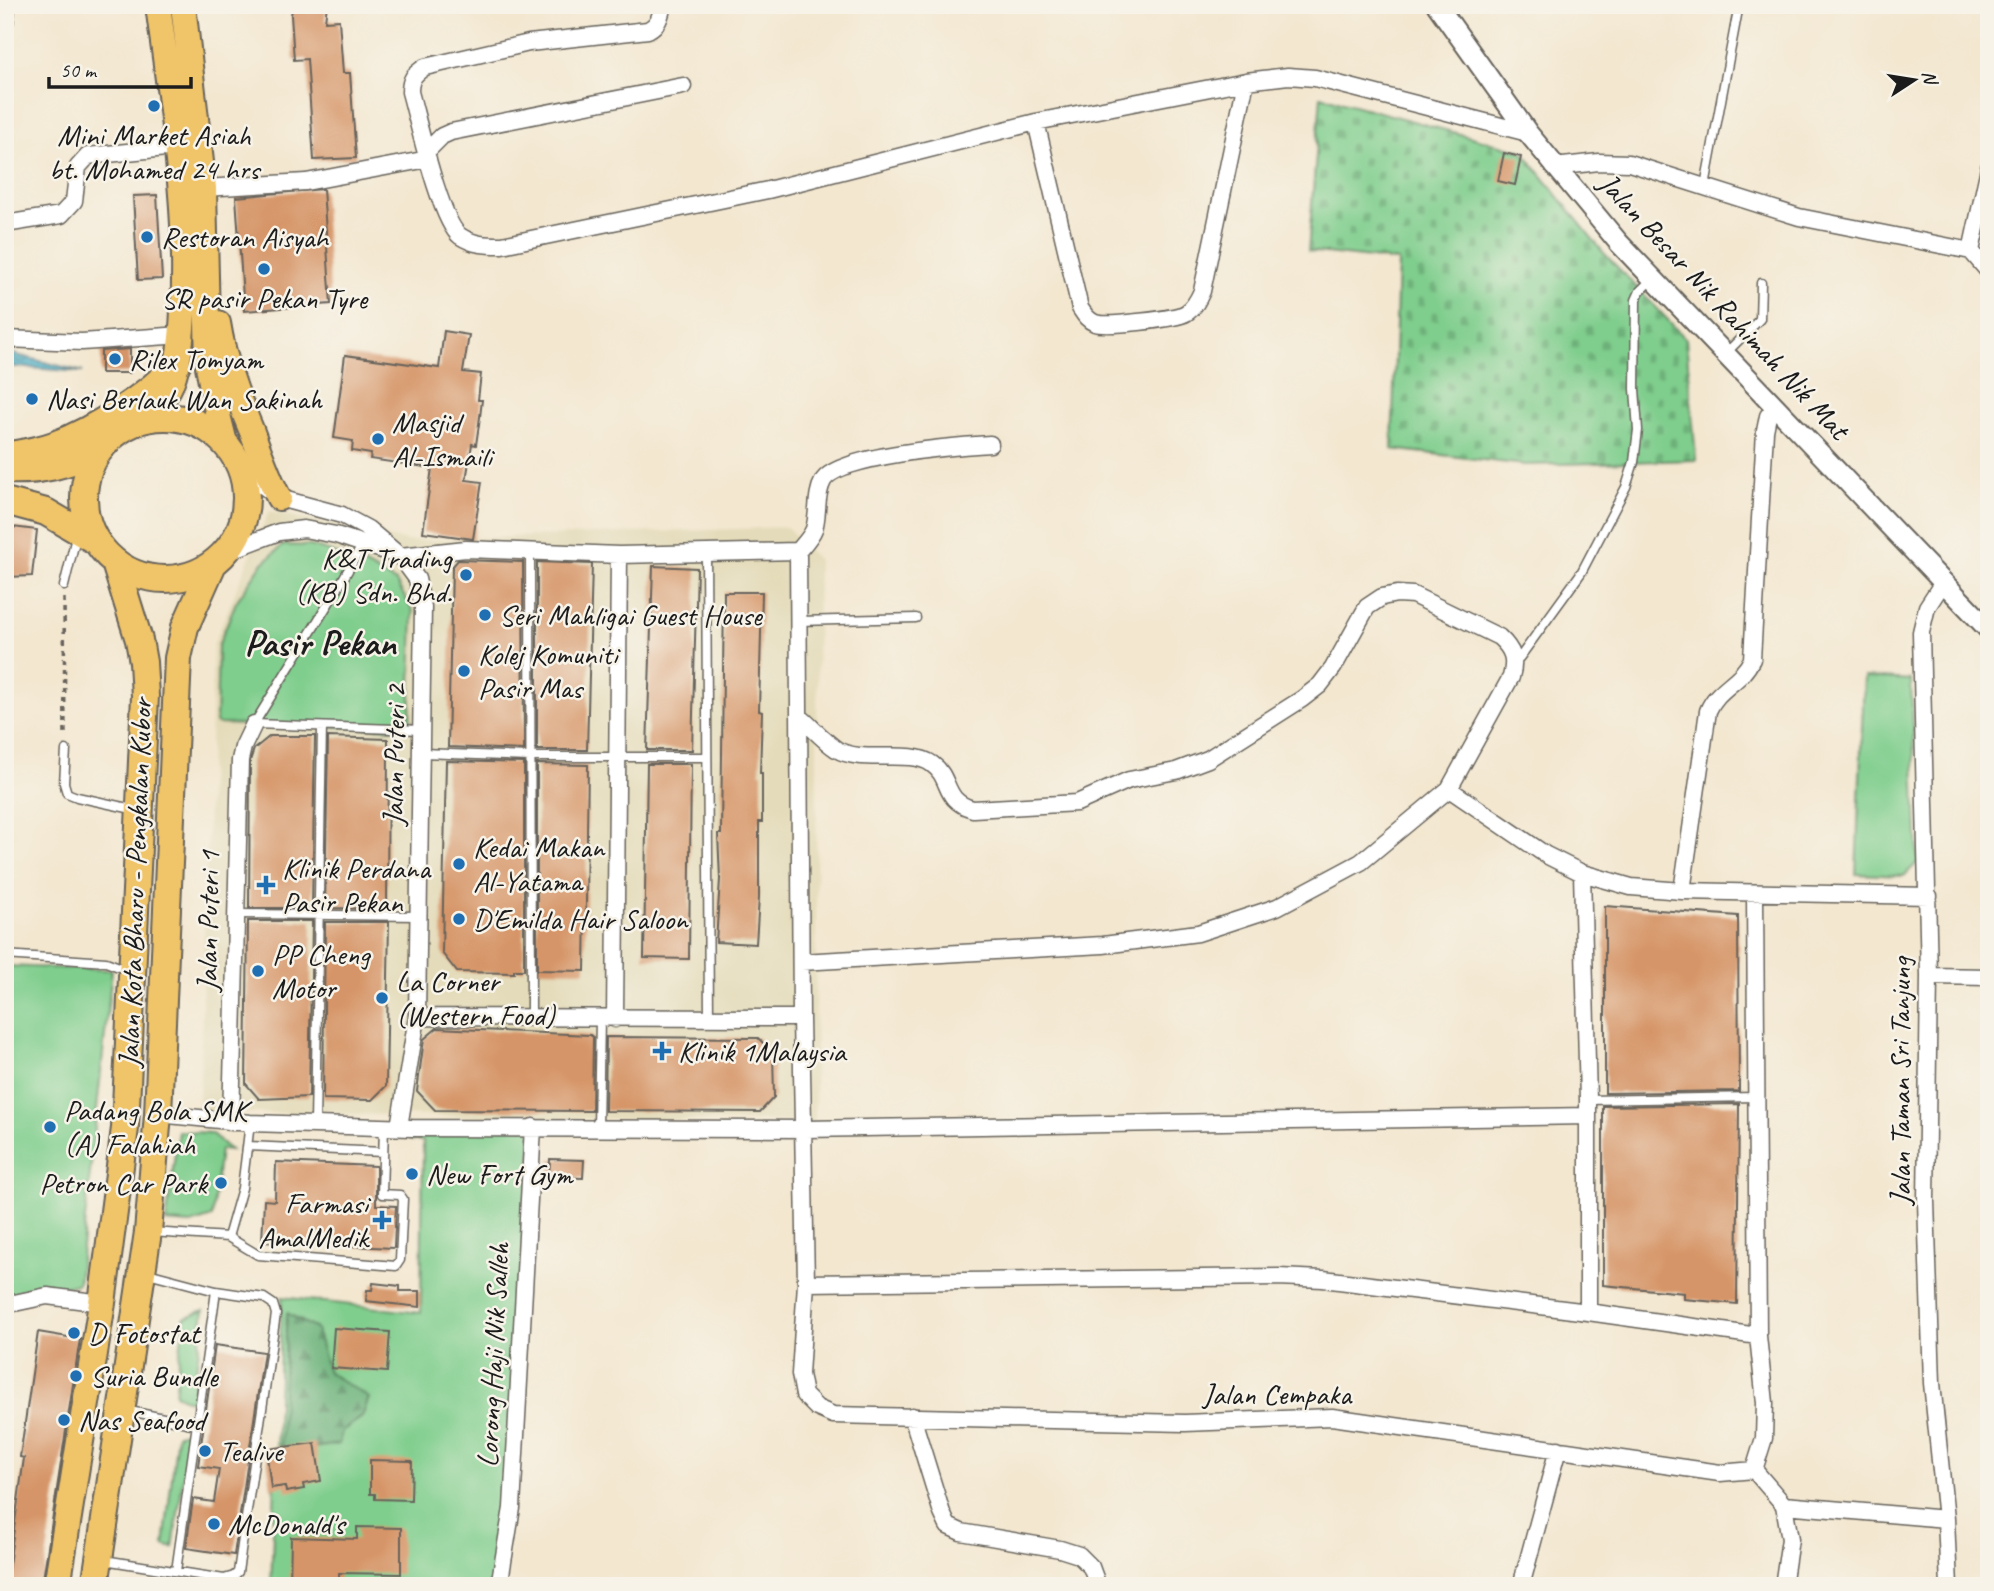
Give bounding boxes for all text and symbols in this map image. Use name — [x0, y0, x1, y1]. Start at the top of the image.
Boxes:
scale bar — [49, 46, 191, 90]
north arrow — [1878, 46, 1948, 116]
text: 50 m — [60, 57, 98, 83]
text: N — [1917, 68, 1943, 88]
marker: Mini Market Asiah bt. Mohamed 24 hrs — [146, 98, 162, 114]
place label: Mini Market Asiah bt. Mohamed 24 hrs — [49, 116, 262, 188]
street label: Jalan Besar Nik Rahimah Nik Mat — [1589, 163, 1860, 449]
place label: Restoran Aisyah — [161, 218, 330, 256]
marker: Restoran Aisyah — [139, 229, 155, 245]
marker: SR pasir Pekan Tyre — [256, 261, 272, 277]
place label: SR pasir Pekan Tyre — [161, 279, 369, 317]
place label: Rilex Tomyam — [129, 340, 265, 378]
marker: Rilex Tomyam — [107, 351, 123, 367]
place label: Nasi Berlauk Wan Sakinah — [46, 380, 323, 418]
marker: Nasi Berlauk Wan Sakinah — [24, 391, 40, 407]
place label: Masjid Al-Ismaili — [392, 403, 495, 475]
marker: Masjid Al-Ismaili — [370, 431, 386, 447]
place label: K&T Trading (KB) Sdn. Bhd. — [295, 539, 453, 611]
marker: K&T Trading (KB) Sdn. Bhd. — [458, 567, 474, 583]
place label: Seri Mahligai Guest House — [499, 596, 764, 634]
marker: Seri Mahligai Guest House — [477, 607, 493, 623]
district label: Pasir Pekan — [244, 619, 397, 666]
place label: Kolej Komuniti Pasir Mas — [478, 635, 621, 707]
marker: Kolej Komuniti Pasir Mas — [456, 663, 472, 679]
street label: Jalan Puteri 2 — [374, 682, 414, 828]
street label: Jalan Kota Bharu - Pengkalan Kubor — [109, 695, 161, 1070]
place label: Kedai Makan Al-Yatama — [473, 828, 606, 900]
street label: Jalan Puteri 1 — [188, 849, 228, 994]
place label: Klinik Perdana Pasir Pekan — [282, 849, 432, 921]
marker: Kedai Makan Al-Yatama — [451, 856, 467, 872]
marker: Klinik Perdana Pasir Pekan — [256, 875, 276, 895]
place label: D'Emilda Hair Saloon — [473, 900, 689, 938]
marker: D'Emilda Hair Saloon — [451, 911, 467, 927]
place label: PP Cheng Motor — [272, 935, 372, 1007]
street label: Jalan Taman Sri Tanjung — [1881, 955, 1919, 1207]
place label: La Corner (Western Food) — [396, 962, 557, 1034]
marker: PP Cheng Motor — [250, 963, 266, 979]
marker: La Corner (Western Food) — [374, 990, 390, 1006]
place label: Klinik 1Malaysia — [678, 1032, 848, 1070]
marker: Klinik 1Malaysia — [652, 1041, 672, 1061]
place label: Padang Bola SMK (A) Falahiah — [64, 1091, 253, 1163]
marker: Padang Bola SMK (A) Falahiah — [42, 1119, 58, 1135]
place label: New Fort Gym — [426, 1155, 574, 1193]
place label: Petron Car Park — [40, 1164, 209, 1202]
marker: New Fort Gym — [404, 1166, 420, 1182]
marker: Petron Car Park — [213, 1175, 229, 1191]
place label: Farmasi AmalMedik — [258, 1184, 371, 1256]
marker: Farmasi AmalMedik — [374, 1212, 390, 1228]
street label: Lorong Haji Nik Salleh — [468, 1240, 518, 1468]
place label: D Fotostat — [88, 1314, 203, 1352]
marker: D Fotostat — [66, 1325, 82, 1341]
place label: Suria Bundle — [90, 1357, 220, 1395]
marker: Suria Bundle — [68, 1368, 84, 1384]
street label: Jalan Cempaka — [1201, 1375, 1353, 1413]
place label: Nas Seafood — [78, 1401, 209, 1439]
marker: Nas Seafood — [56, 1412, 72, 1428]
place label: Tealive — [219, 1432, 284, 1470]
marker: Tealive — [197, 1443, 213, 1459]
place label: McDonald's — [228, 1505, 347, 1543]
marker: McDonald's — [206, 1516, 222, 1532]

